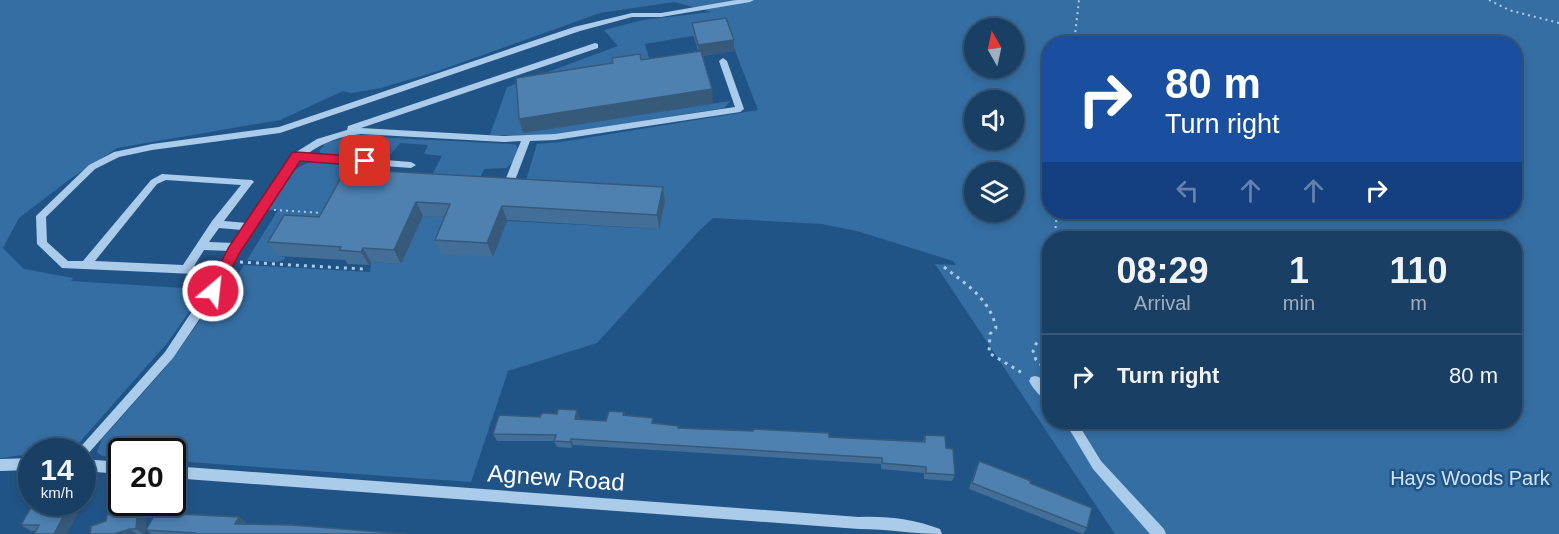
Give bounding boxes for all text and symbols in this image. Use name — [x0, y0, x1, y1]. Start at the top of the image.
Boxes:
north arrow — [964, 18, 1024, 78]
map controls — [964, 18, 1024, 222]
icon: right — [1066, 60, 1144, 138]
text: 80 m — [1165, 60, 1261, 107]
button: sound — [964, 90, 1024, 150]
text: Turn right — [1165, 109, 1280, 139]
pin — [339, 135, 390, 186]
icon: arrive — [348, 144, 381, 177]
button: layers — [964, 162, 1024, 222]
icon: left — [1171, 174, 1204, 207]
icon: ahead — [1234, 174, 1267, 207]
icon: ahead — [1297, 174, 1330, 207]
icon: right — [1360, 174, 1393, 207]
text: 08:29 — [1116, 250, 1208, 291]
text: 1 — [1289, 250, 1309, 291]
text: 110 — [1389, 250, 1448, 291]
position arrow — [181, 259, 245, 323]
text: Arrival — [1134, 292, 1191, 314]
text: min — [1283, 292, 1315, 314]
text: m — [1410, 292, 1427, 314]
icon: right — [1066, 360, 1099, 393]
text: Turn right — [1117, 363, 1219, 388]
text: 80 m — [1449, 363, 1498, 388]
speed limit sign: 20 — [108, 438, 186, 516]
text: 14 — [40, 453, 74, 486]
street label: Agnew Road — [487, 459, 626, 496]
park label: Hays Woods Park — [1390, 467, 1551, 489]
text: km/h — [41, 484, 73, 501]

